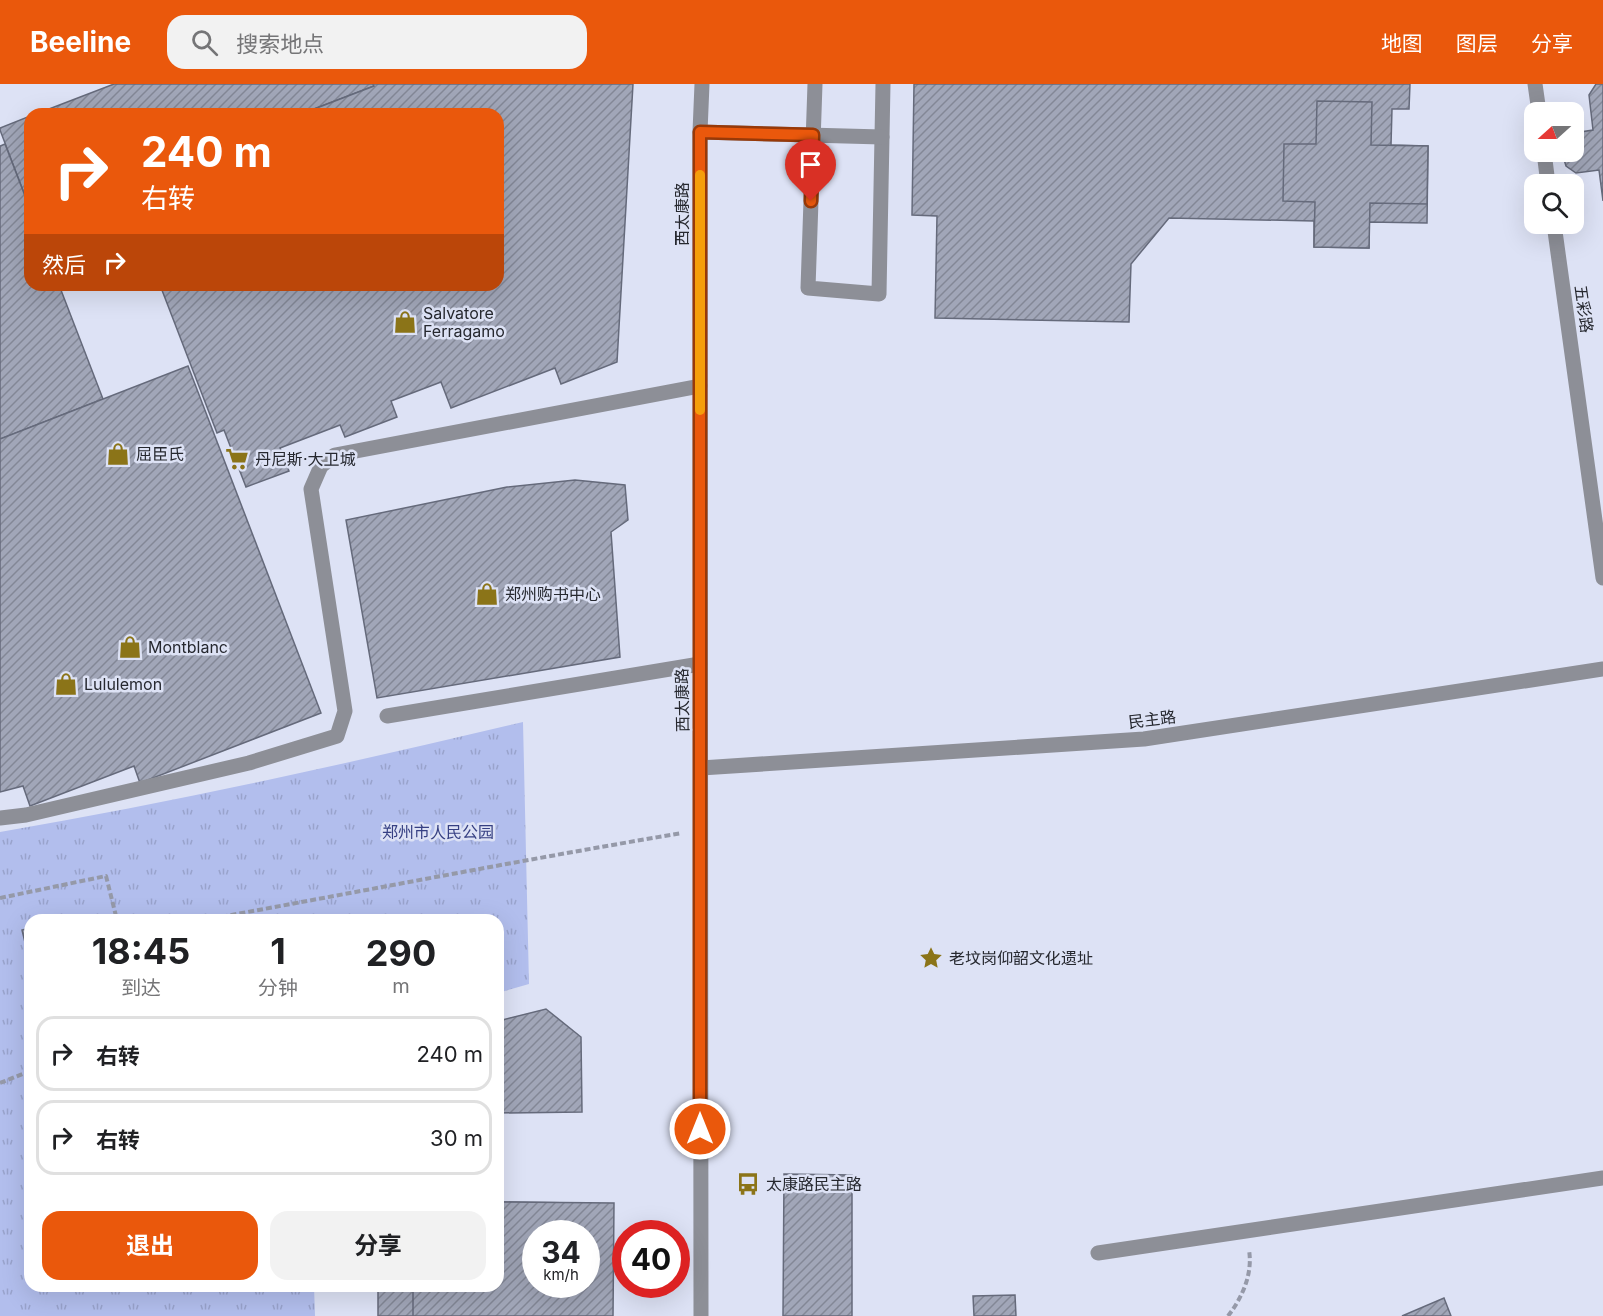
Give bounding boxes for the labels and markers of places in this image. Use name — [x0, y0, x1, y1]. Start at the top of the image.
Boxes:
pin — [785, 139, 836, 201]
place label: Salvatore Ferragamo — [423, 303, 505, 341]
shop icon: Salvatore Ferragamo — [392, 309, 418, 335]
shop icon: 屈臣氏 — [105, 441, 131, 467]
place label: 屈臣氏 — [136, 444, 184, 464]
supermarket icon: 丹尼斯·大卫城 — [224, 446, 250, 472]
place label: 丹尼斯·大卫城 — [255, 449, 356, 469]
shop icon: 郑州购书中心 — [474, 581, 500, 607]
place label: 郑州购书中心 — [505, 584, 601, 604]
shop icon: Montblanc — [117, 634, 143, 660]
place label: Montblanc — [148, 637, 228, 657]
shop icon: Lululemon — [53, 671, 79, 697]
place label: Lululemon — [84, 674, 162, 694]
place icon: 老坟岗仰韶文化遗址 — [918, 945, 944, 971]
place label: 老坟岗仰韶文化遗址 — [949, 948, 1093, 968]
bus stop icon: 太康路民主路 — [735, 1171, 761, 1197]
place label: 太康路民主路 — [766, 1174, 862, 1194]

